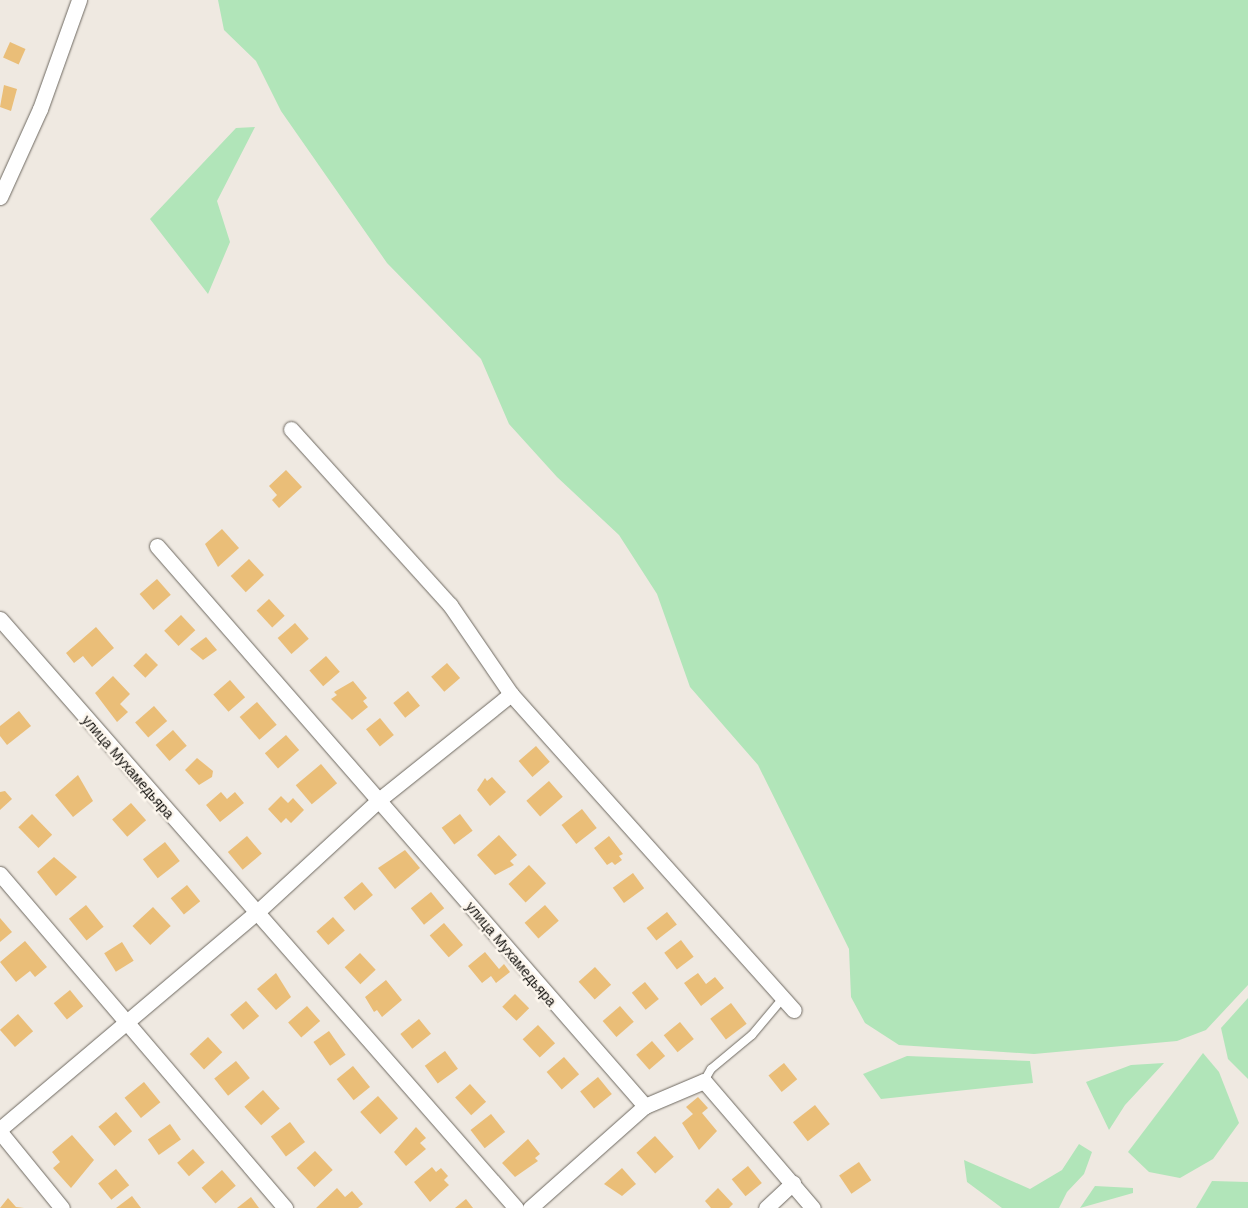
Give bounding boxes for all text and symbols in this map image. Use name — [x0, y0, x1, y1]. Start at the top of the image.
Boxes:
street label: улица Мухамедьяра — [79, 712, 177, 822]
street label: улица Мухамедьяра — [462, 898, 560, 1010]

